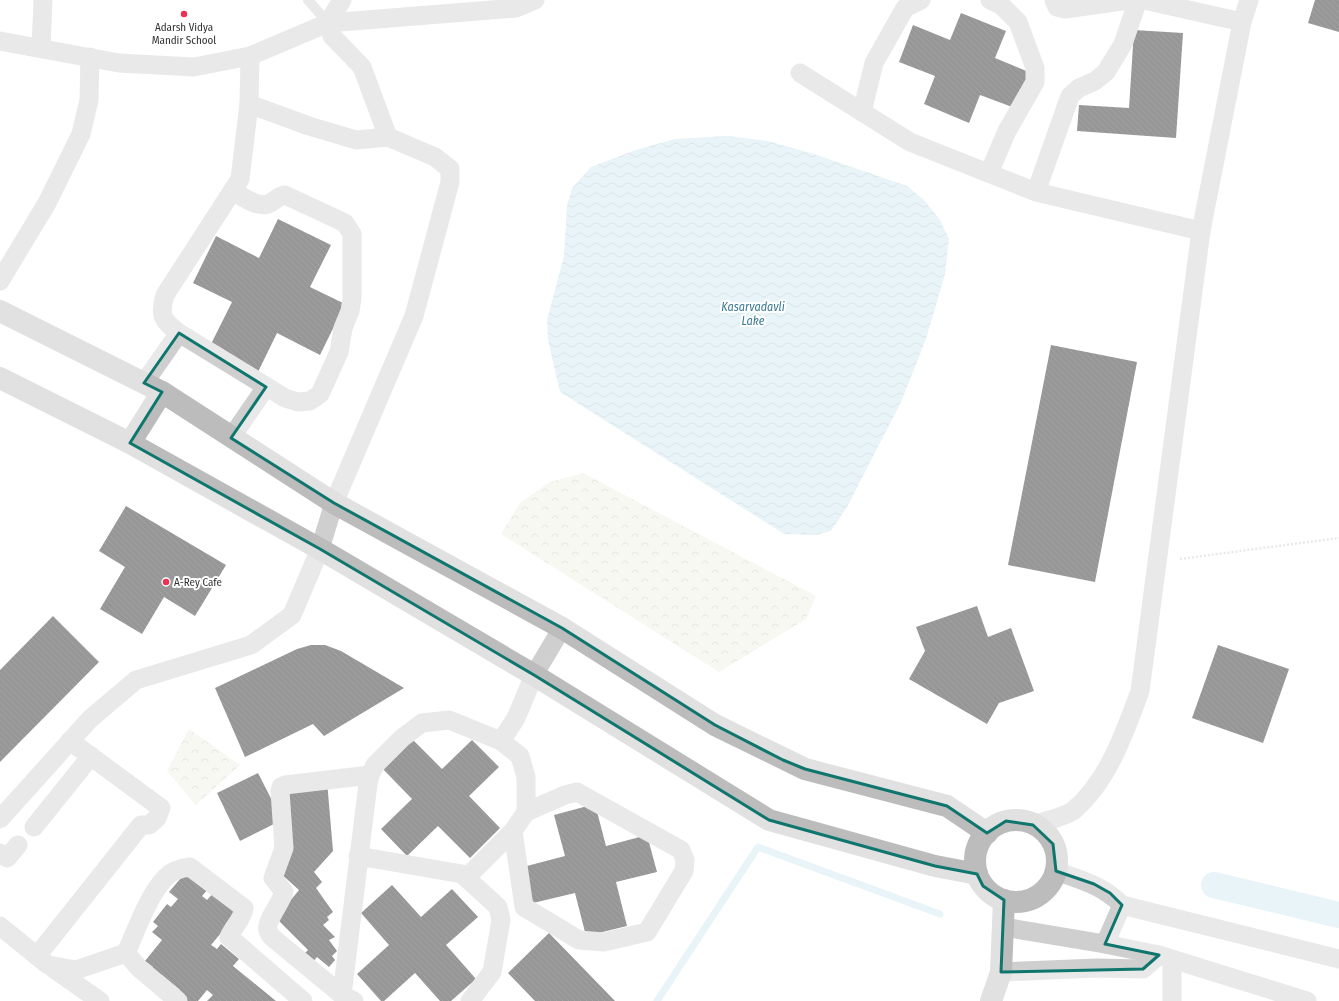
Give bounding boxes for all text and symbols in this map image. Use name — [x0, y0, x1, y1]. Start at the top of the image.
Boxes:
marker: Adarsh Vidya Mandir School — [179, 9, 189, 19]
place label: Adarsh Vidya Mandir School — [152, 21, 216, 47]
water label: Kasarvadavli Lake — [721, 300, 785, 328]
place label: A-Rey Cafe — [174, 576, 222, 589]
marker: A-Rey Cafe — [161, 577, 171, 587]

